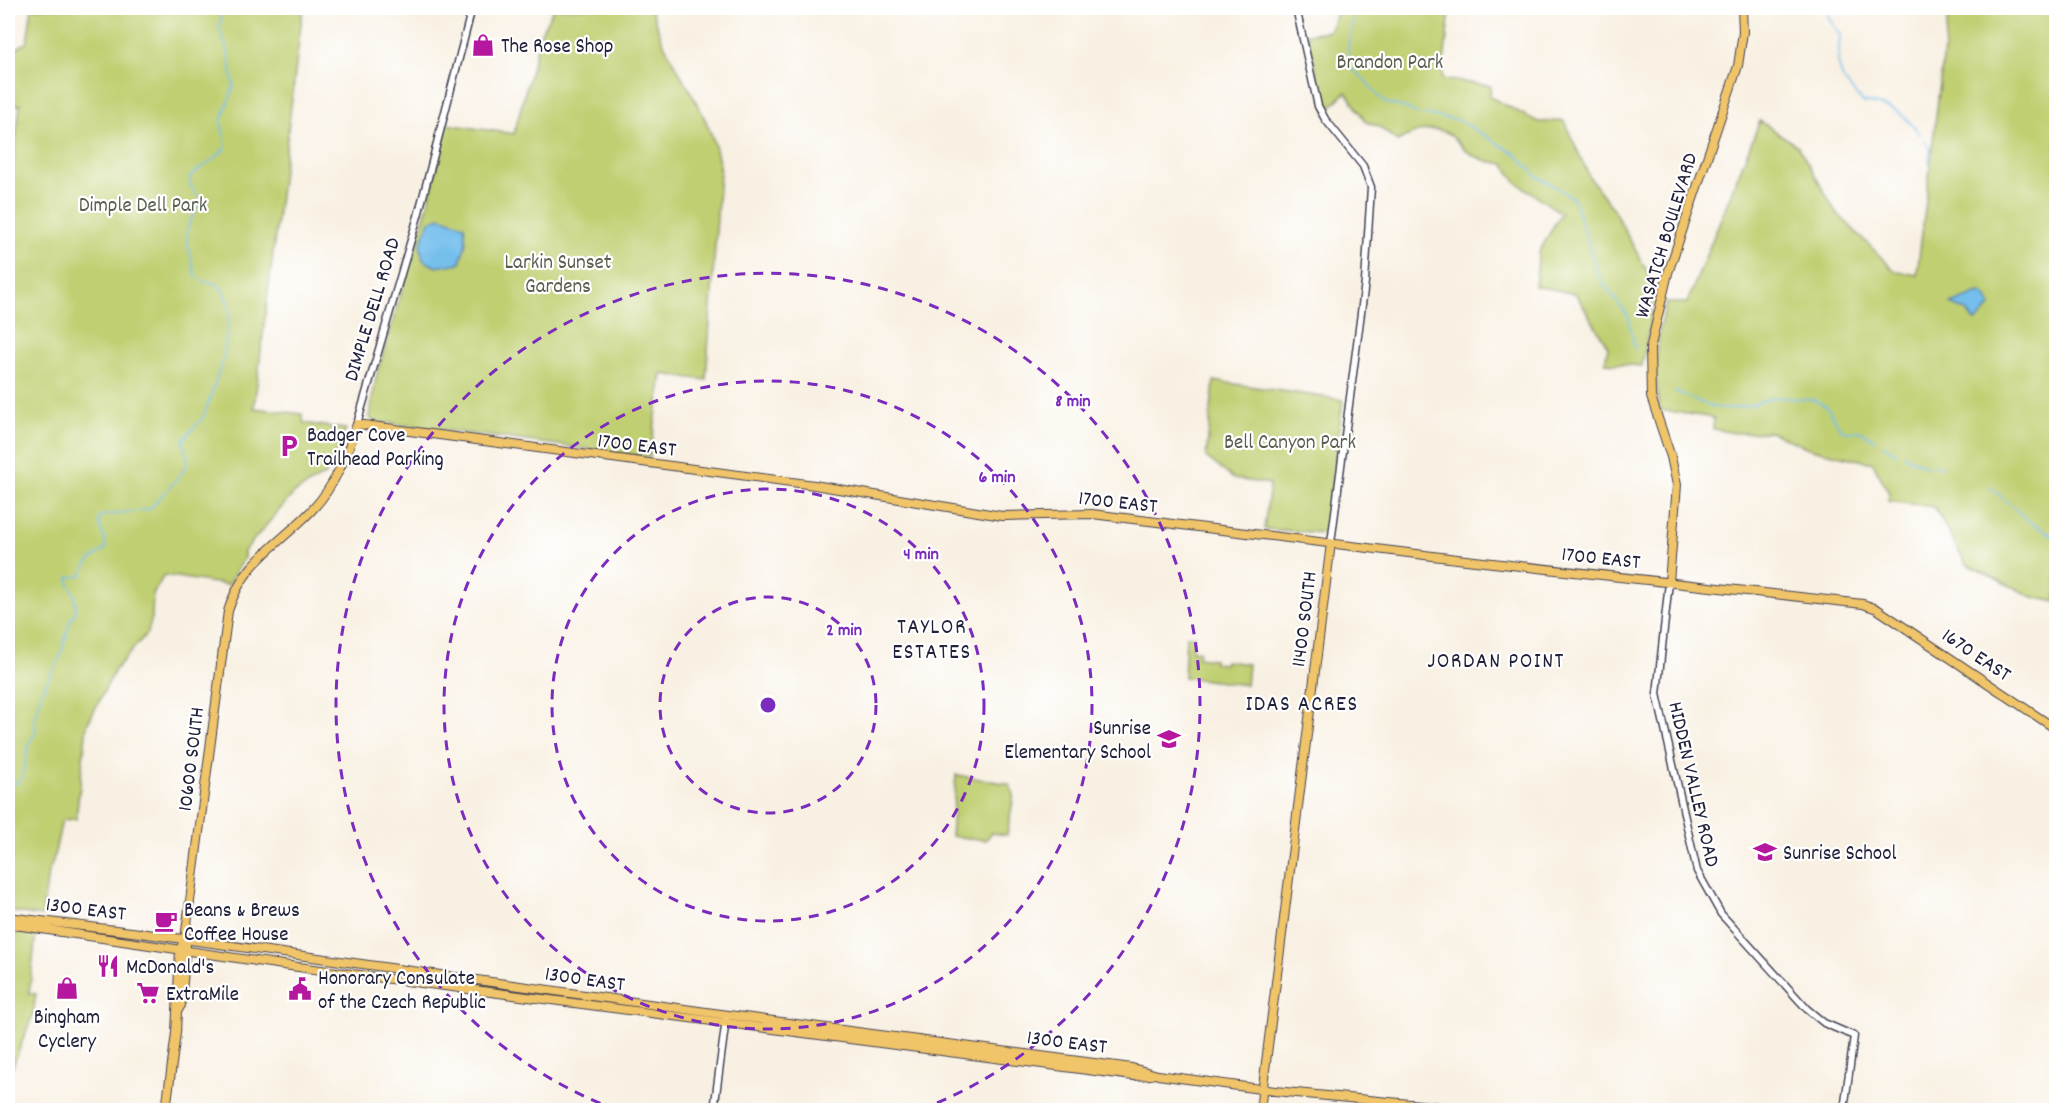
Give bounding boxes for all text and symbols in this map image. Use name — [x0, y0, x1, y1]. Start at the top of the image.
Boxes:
shop icon: The Rose Shop — [470, 32, 496, 58]
place label: The Rose Shop — [501, 33, 613, 63]
park label: Brandon Park — [1337, 49, 1443, 79]
street label: WASATCH BOULEVARD — [1628, 149, 1707, 322]
park label: Dimple Dell Park — [79, 192, 207, 222]
street label: DIMPLE DELL ROAD — [338, 234, 410, 386]
park label: Larkin Sunset Gardens — [504, 249, 612, 303]
text: 8 min — [1055, 390, 1091, 415]
place label: Badger Cove Trailhead Parking — [307, 422, 444, 476]
street label: 1700 EAST — [596, 427, 678, 467]
park label: Bell Canyon Park — [1224, 429, 1356, 459]
parking icon: Badger Cove Trailhead Parking — [276, 433, 302, 459]
text: 6 min — [979, 466, 1015, 491]
street label: 1700 EAST — [1077, 485, 1159, 523]
street label: 1700 EAST — [1560, 541, 1642, 579]
text: 4 min — [903, 543, 939, 568]
street label: 11400 SOUTH — [1285, 570, 1327, 669]
district label: TAYLOR ESTATES — [892, 613, 972, 669]
text: 2 min — [826, 619, 862, 644]
street label: 1670 EAST — [1935, 622, 2016, 691]
district label: JORDAN POINT — [1427, 647, 1565, 678]
district label: IDAS ACRES — [1245, 690, 1359, 721]
centre of rings — [758, 695, 778, 715]
street label: HIDDEN VALLEY ROAD — [1658, 699, 1726, 871]
street label: 10600 SOUTH — [172, 706, 214, 813]
place label: Sunrise Elementary School — [1004, 715, 1151, 769]
school or university icon: Sunrise Elementary School — [1156, 726, 1182, 752]
school or university icon: Sunrise School — [1752, 839, 1778, 865]
place label: Sunrise School — [1783, 840, 1897, 870]
street label: 1300 EAST — [44, 891, 128, 931]
place label: Beans & Brews Coffee House — [184, 897, 300, 951]
cafe icon: Beans & Brews Coffee House — [153, 908, 179, 934]
restaurant icon: McDonald's — [95, 953, 121, 979]
place label: McDonald's — [126, 954, 214, 984]
street label: 1300 EAST — [543, 961, 627, 1001]
place label: Honorary Consulate of the Czech Republic — [318, 965, 486, 1019]
shop icon: Bingham Cyclery — [54, 975, 80, 1001]
public building icon: Honorary Consulate of the Czech Republic — [287, 976, 313, 1002]
supermarket icon: ExtraMile — [135, 980, 161, 1006]
place label: ExtraMile — [166, 981, 239, 1011]
place label: Bingham Cyclery — [34, 1004, 100, 1058]
street label: 1300 EAST — [1025, 1024, 1109, 1064]

